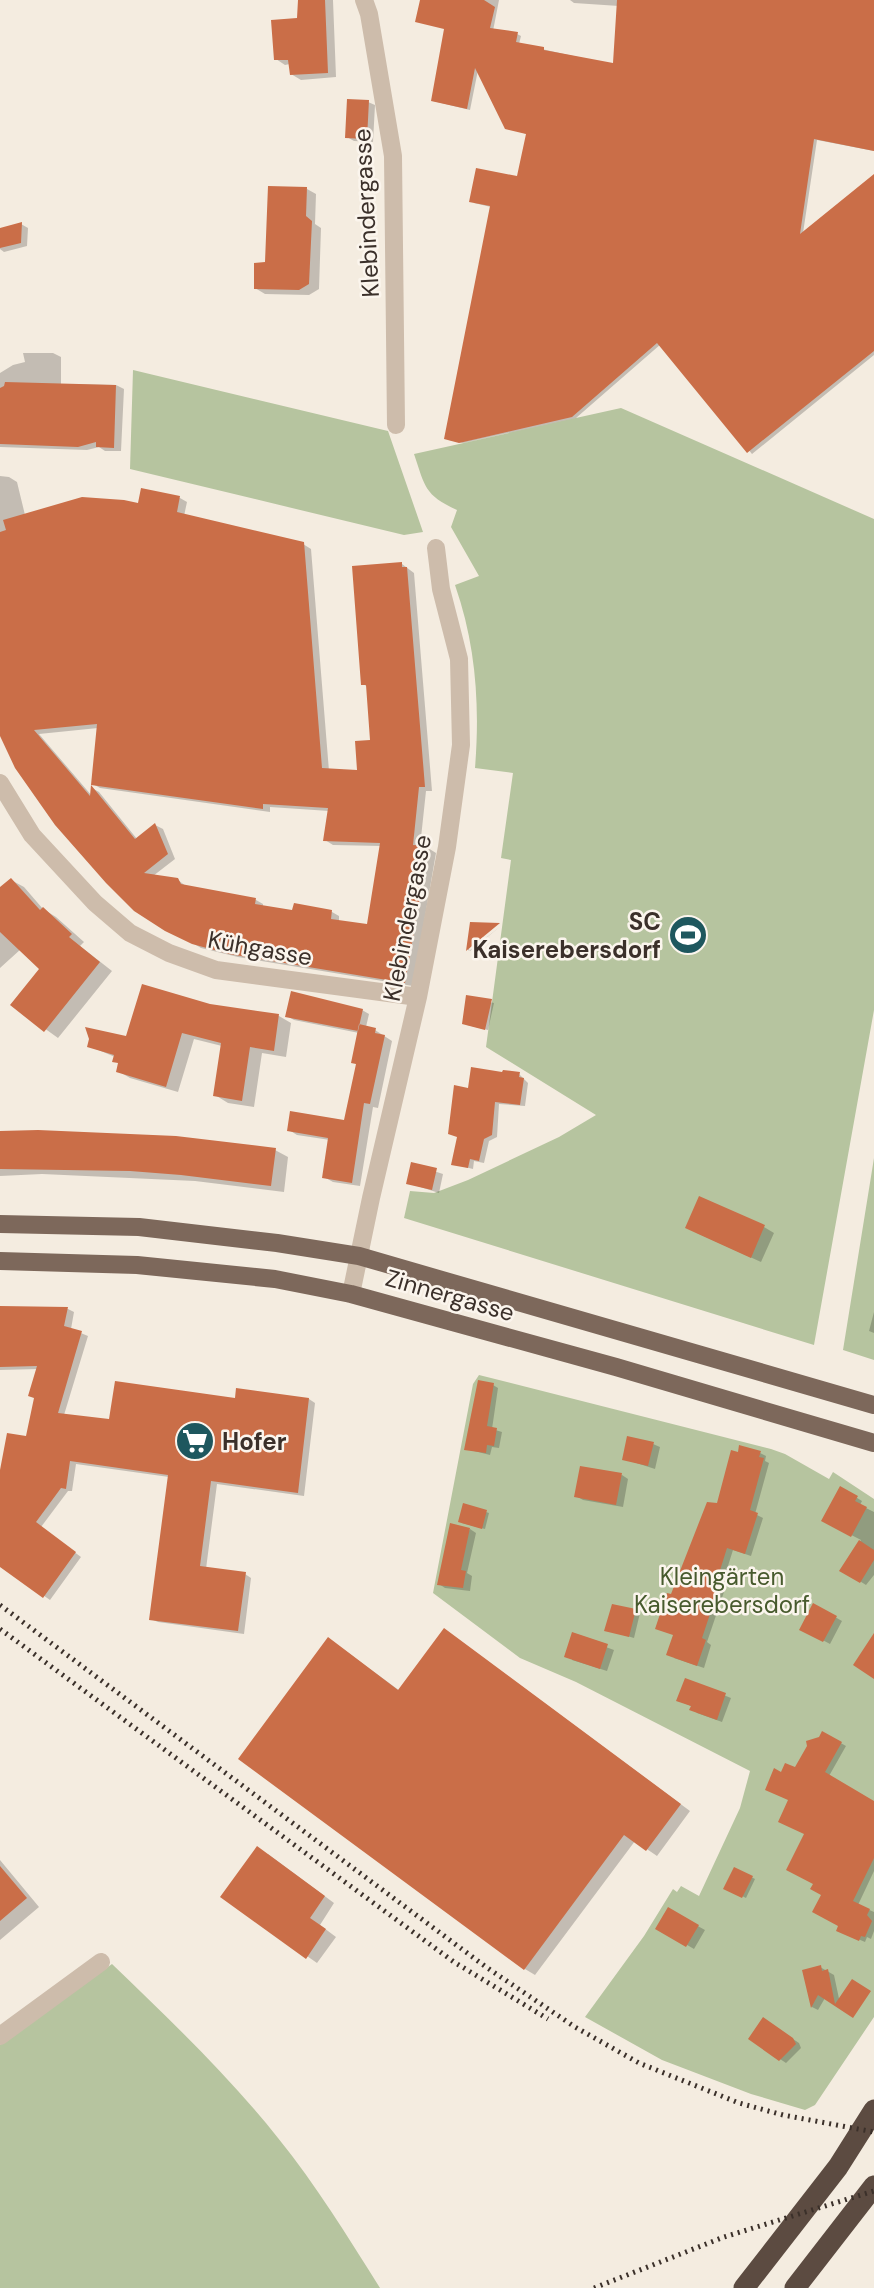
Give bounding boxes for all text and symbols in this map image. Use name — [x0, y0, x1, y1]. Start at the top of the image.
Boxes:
street label: Klebindergasse — [346, 128, 386, 298]
street label: Klebindergasse — [376, 832, 438, 1004]
place label: SC Kaiserebersdorf — [472, 906, 661, 965]
sports icon: SC Kaiserebersdorf — [667, 914, 709, 956]
street label: Kühgasse — [205, 924, 315, 972]
street label: Zinnergasse — [382, 1262, 518, 1328]
supermarket icon: Hofer — [174, 1420, 216, 1462]
place label: Hofer — [222, 1426, 287, 1457]
park label: Kleingärten Kaiserebersdorf — [634, 1561, 810, 1620]

